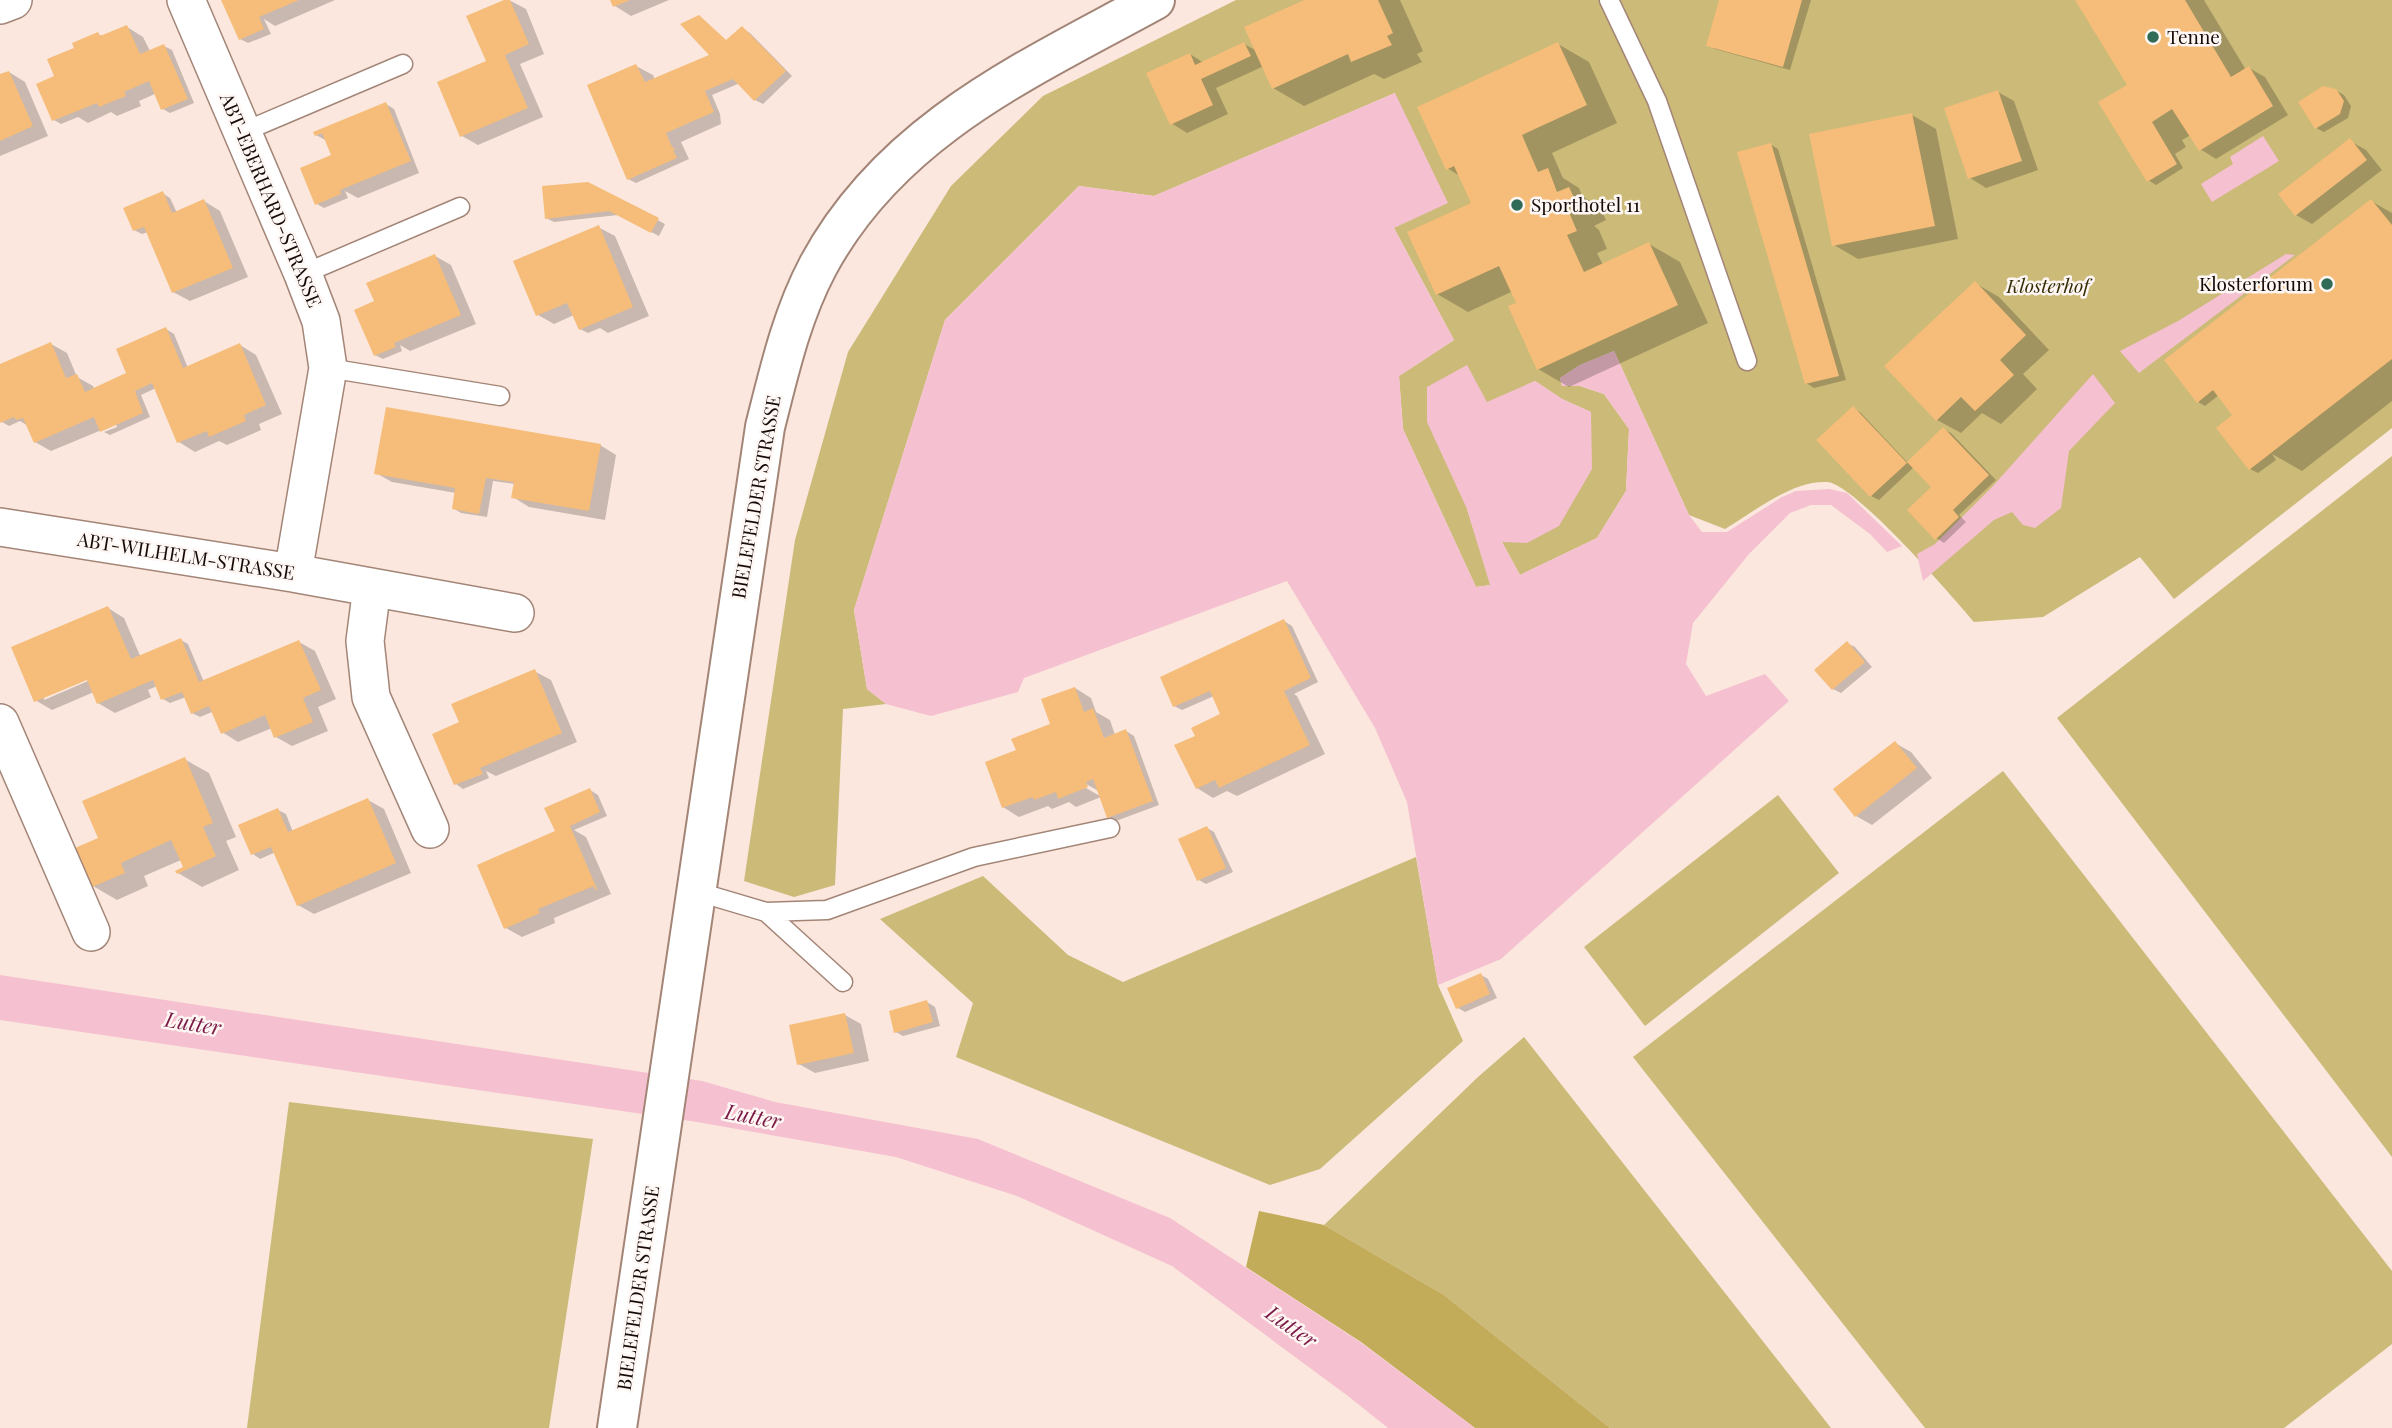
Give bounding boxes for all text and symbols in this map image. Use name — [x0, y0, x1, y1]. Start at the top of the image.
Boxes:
place label: Tenne — [2167, 23, 2220, 49]
marker: Tenne — [2145, 29, 2161, 45]
street label: ABT-EBERHARD-STRASSE — [215, 87, 329, 311]
place label: Sporthotel 11 — [1531, 191, 1640, 217]
marker: Sporthotel 11 — [1509, 197, 1525, 213]
place label: Klosterforum — [2199, 270, 2313, 296]
park label: Klosterhof — [2006, 272, 2093, 298]
marker: Klosterforum — [2319, 276, 2335, 292]
street label: BIELEFELDER STRASSE — [724, 393, 786, 601]
street label: ABT-WILHELM-STRASSE — [75, 525, 297, 585]
water label: Lutter — [162, 1004, 224, 1040]
water label: Lutter — [722, 1096, 785, 1134]
street label: BIELEFELDER STRASSE — [610, 1184, 664, 1392]
water label: Lutter — [1260, 1297, 1324, 1354]

